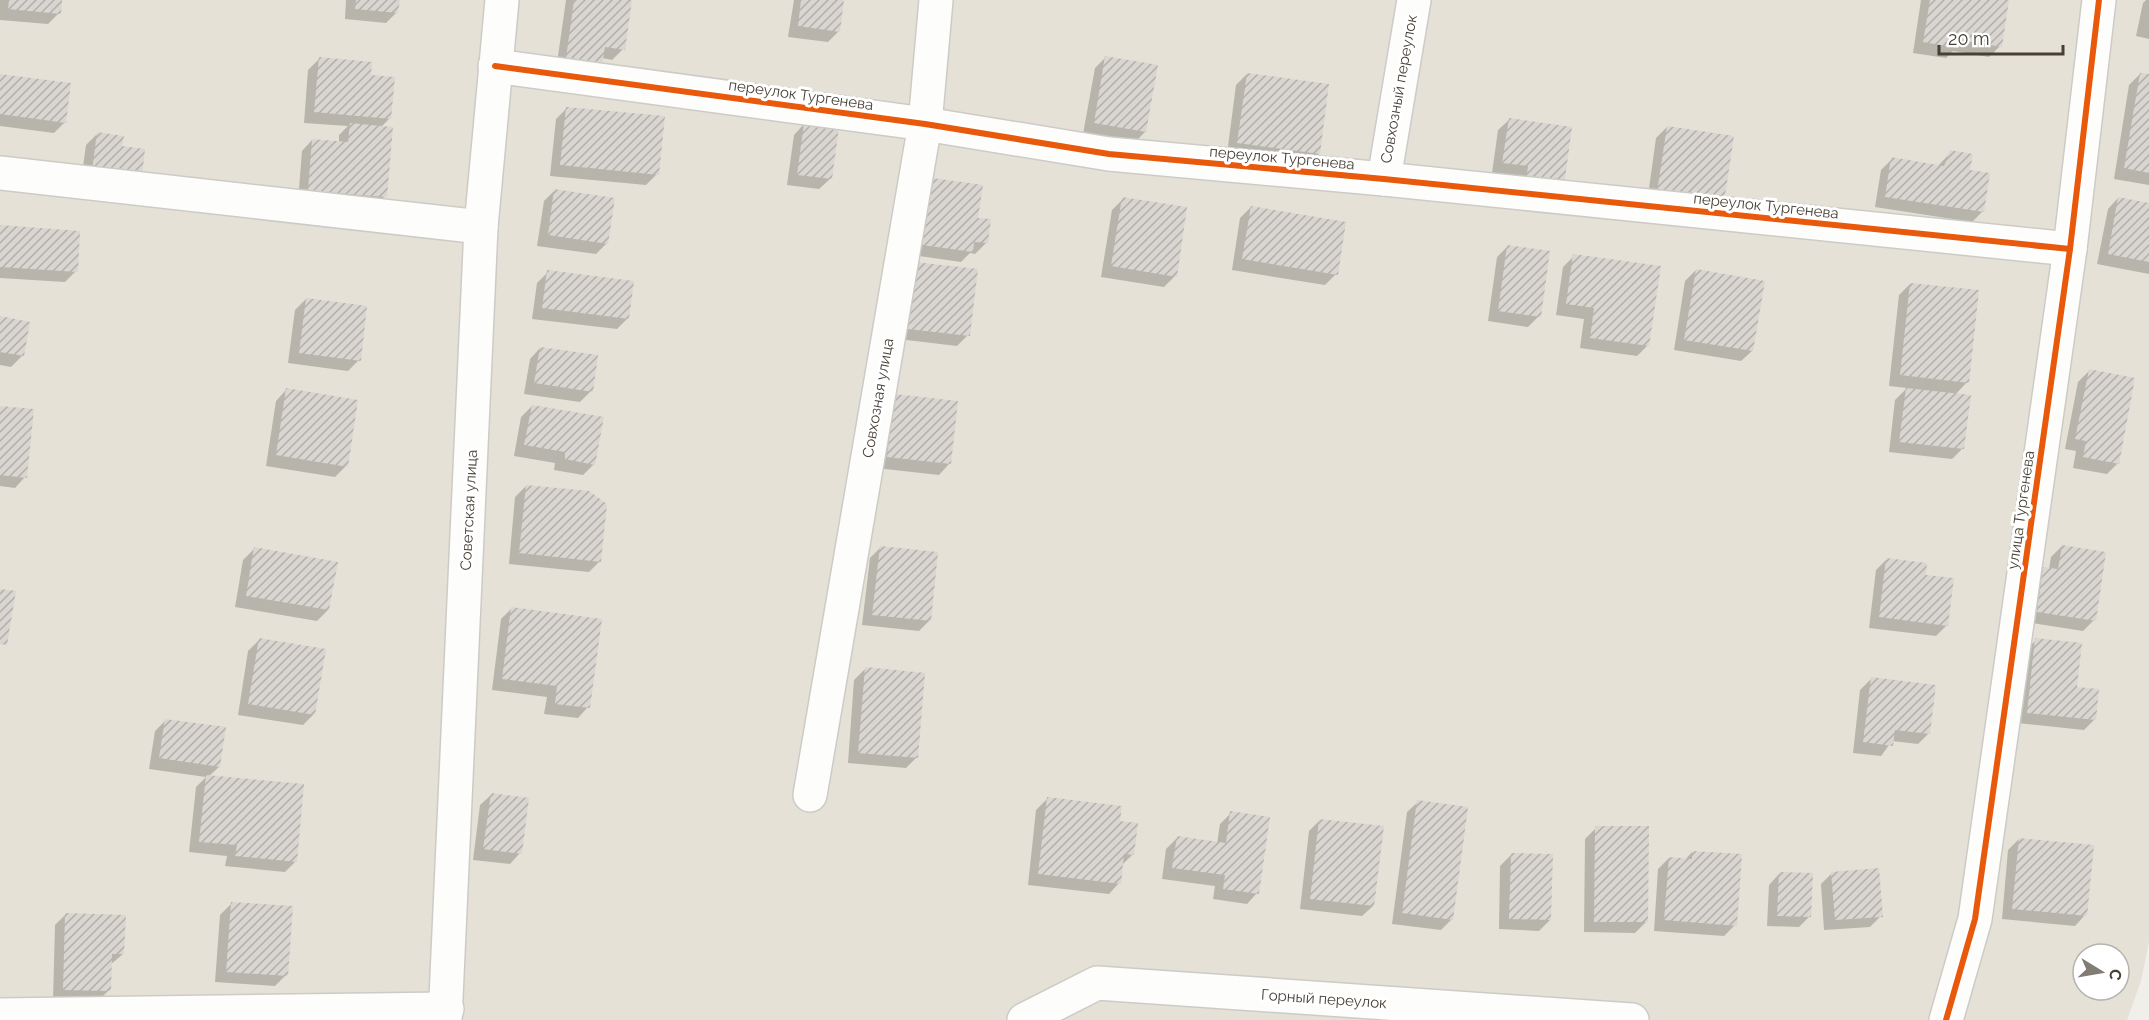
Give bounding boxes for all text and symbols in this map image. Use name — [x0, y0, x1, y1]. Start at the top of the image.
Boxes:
street label: Совхозный переулок — [1377, 13, 1421, 165]
scale bar — [1939, 18, 2064, 56]
text: 20 m — [1948, 28, 1990, 49]
street label: переулок Тургенева — [728, 76, 874, 114]
street label: переулок Тургенева — [1209, 143, 1355, 173]
street label: переулок Тургенева — [1693, 189, 1839, 223]
street label: Совхозная улица — [859, 337, 897, 459]
street label: Советская улица — [457, 449, 481, 571]
street label: улица Тургенева — [2004, 449, 2038, 571]
north arrow — [2071, 942, 2131, 1002]
text: С — [2105, 968, 2126, 982]
street label: Горный переулок — [1260, 986, 1388, 1012]

